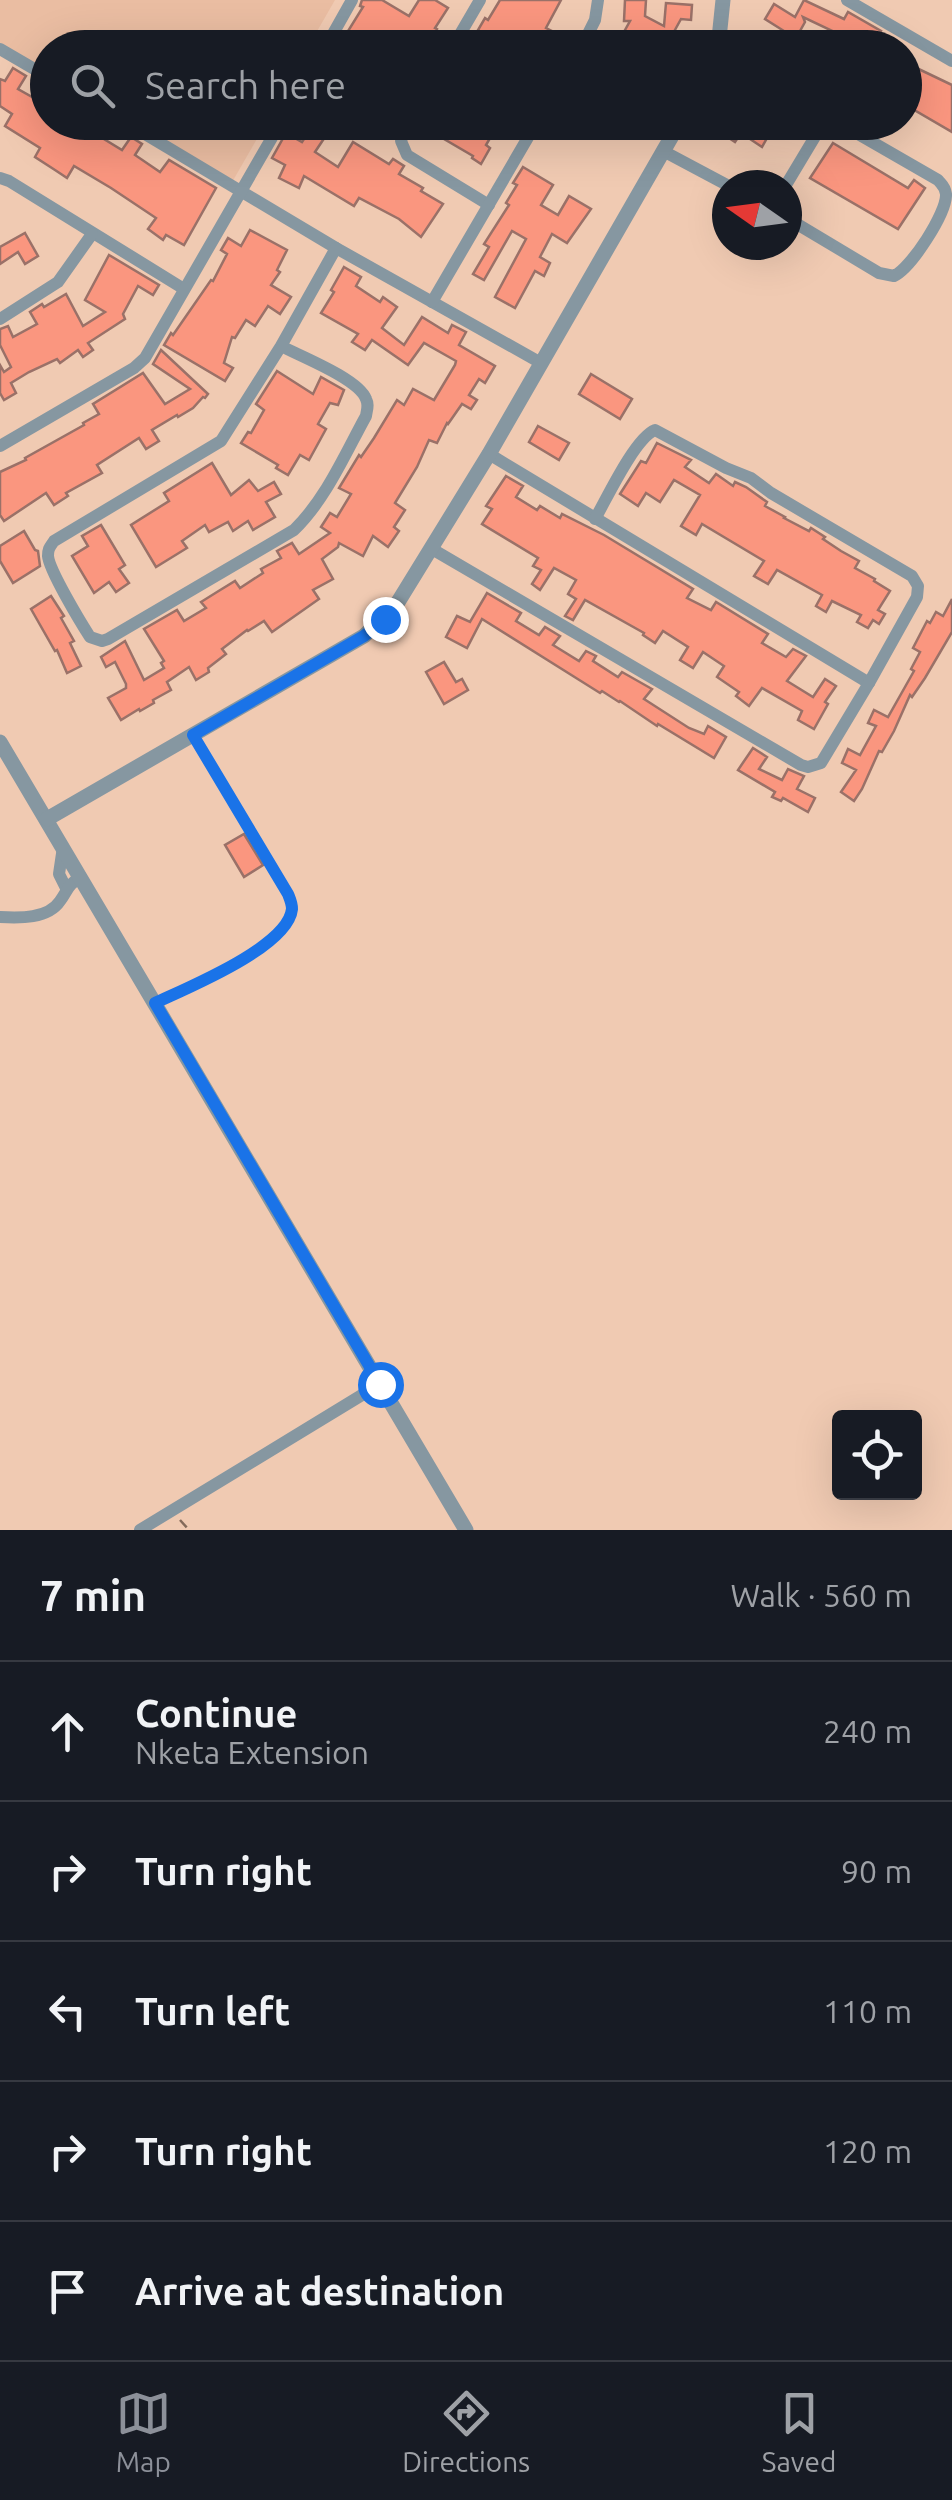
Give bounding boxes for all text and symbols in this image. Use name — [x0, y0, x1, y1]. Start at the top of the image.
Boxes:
search box — [30, 30, 922, 140]
icon: search — [65, 58, 120, 113]
text: Search here — [145, 64, 346, 106]
north arrow — [712, 170, 802, 260]
route end — [363, 597, 409, 643]
route start — [358, 1362, 404, 1408]
map controls — [832, 1410, 922, 1500]
button: locate — [832, 1410, 922, 1500]
text: 7 min — [40, 1572, 146, 1619]
text: Walk · 560 m — [730, 1577, 912, 1613]
text: Continue — [135, 1692, 297, 1734]
icon: ahead — [40, 1704, 95, 1759]
text: 240 m — [823, 1713, 912, 1749]
text: Nketa Extension — [135, 1734, 369, 1770]
icon: right — [40, 1844, 95, 1899]
text: Turn right — [135, 1850, 312, 1892]
text: 90 m — [841, 1853, 912, 1889]
icon: left — [40, 1984, 95, 2039]
text: Turn left — [135, 1990, 290, 2032]
text: 110 m — [823, 1993, 912, 2029]
icon: right — [40, 2124, 95, 2179]
text: Turn right — [135, 2130, 312, 2172]
text: 120 m — [823, 2133, 912, 2169]
icon: arrive — [40, 2264, 95, 2319]
text: Arrive at destination — [135, 2270, 504, 2312]
tab: Map — [116, 2386, 171, 2477]
tab: Directions — [402, 2386, 530, 2477]
tab: Saved — [762, 2386, 836, 2477]

